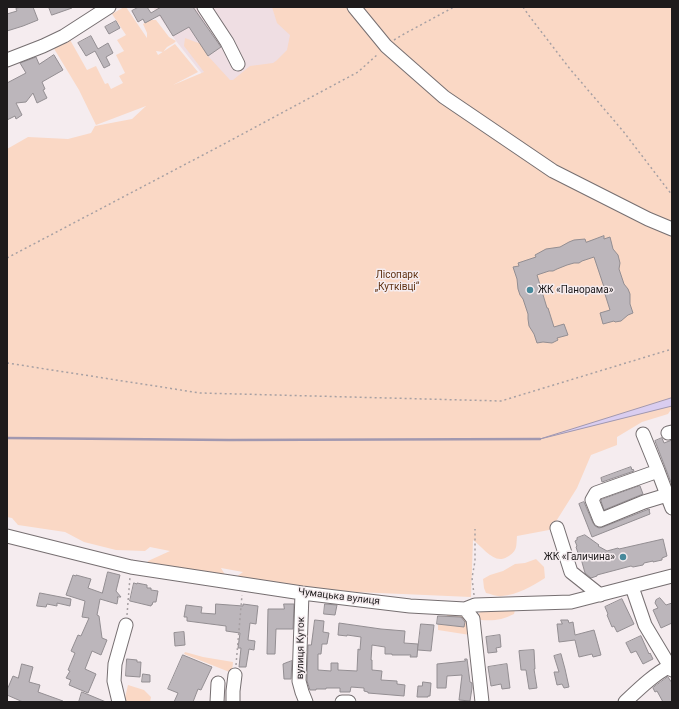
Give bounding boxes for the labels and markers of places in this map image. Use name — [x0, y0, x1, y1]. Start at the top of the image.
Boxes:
place label: ЖК «Панорама» — [538, 284, 613, 296]
marker: ЖК «Панорама» — [525, 285, 535, 295]
place label: ЖК «Галичина» — [544, 551, 615, 563]
marker: ЖК «Галичина» — [618, 552, 628, 562]

